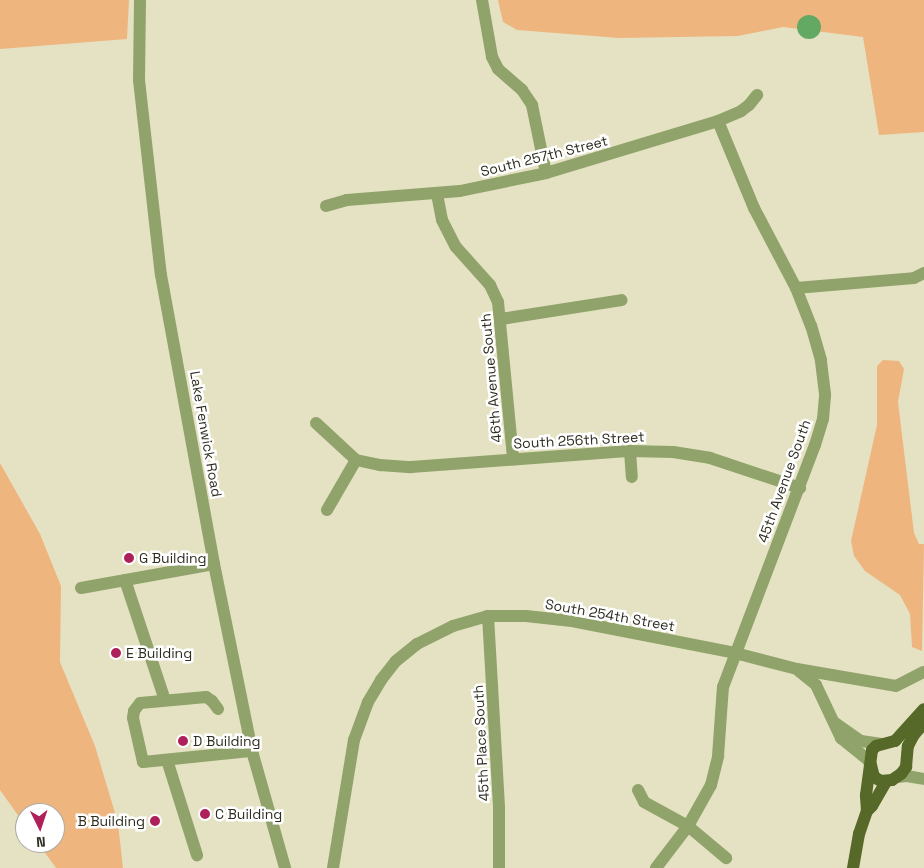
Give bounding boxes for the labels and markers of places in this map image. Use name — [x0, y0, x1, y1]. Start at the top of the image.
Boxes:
place label: G Building — [139, 550, 207, 566]
marker: G Building — [123, 552, 135, 564]
place label: E Building — [126, 645, 192, 661]
marker: E Building — [110, 647, 122, 659]
place label: D Building — [193, 733, 261, 749]
marker: D Building — [177, 735, 189, 747]
place label: C Building — [215, 806, 282, 822]
marker: C Building — [199, 808, 211, 820]
place label: B Building — [77, 813, 145, 829]
marker: B Building — [149, 815, 161, 827]

